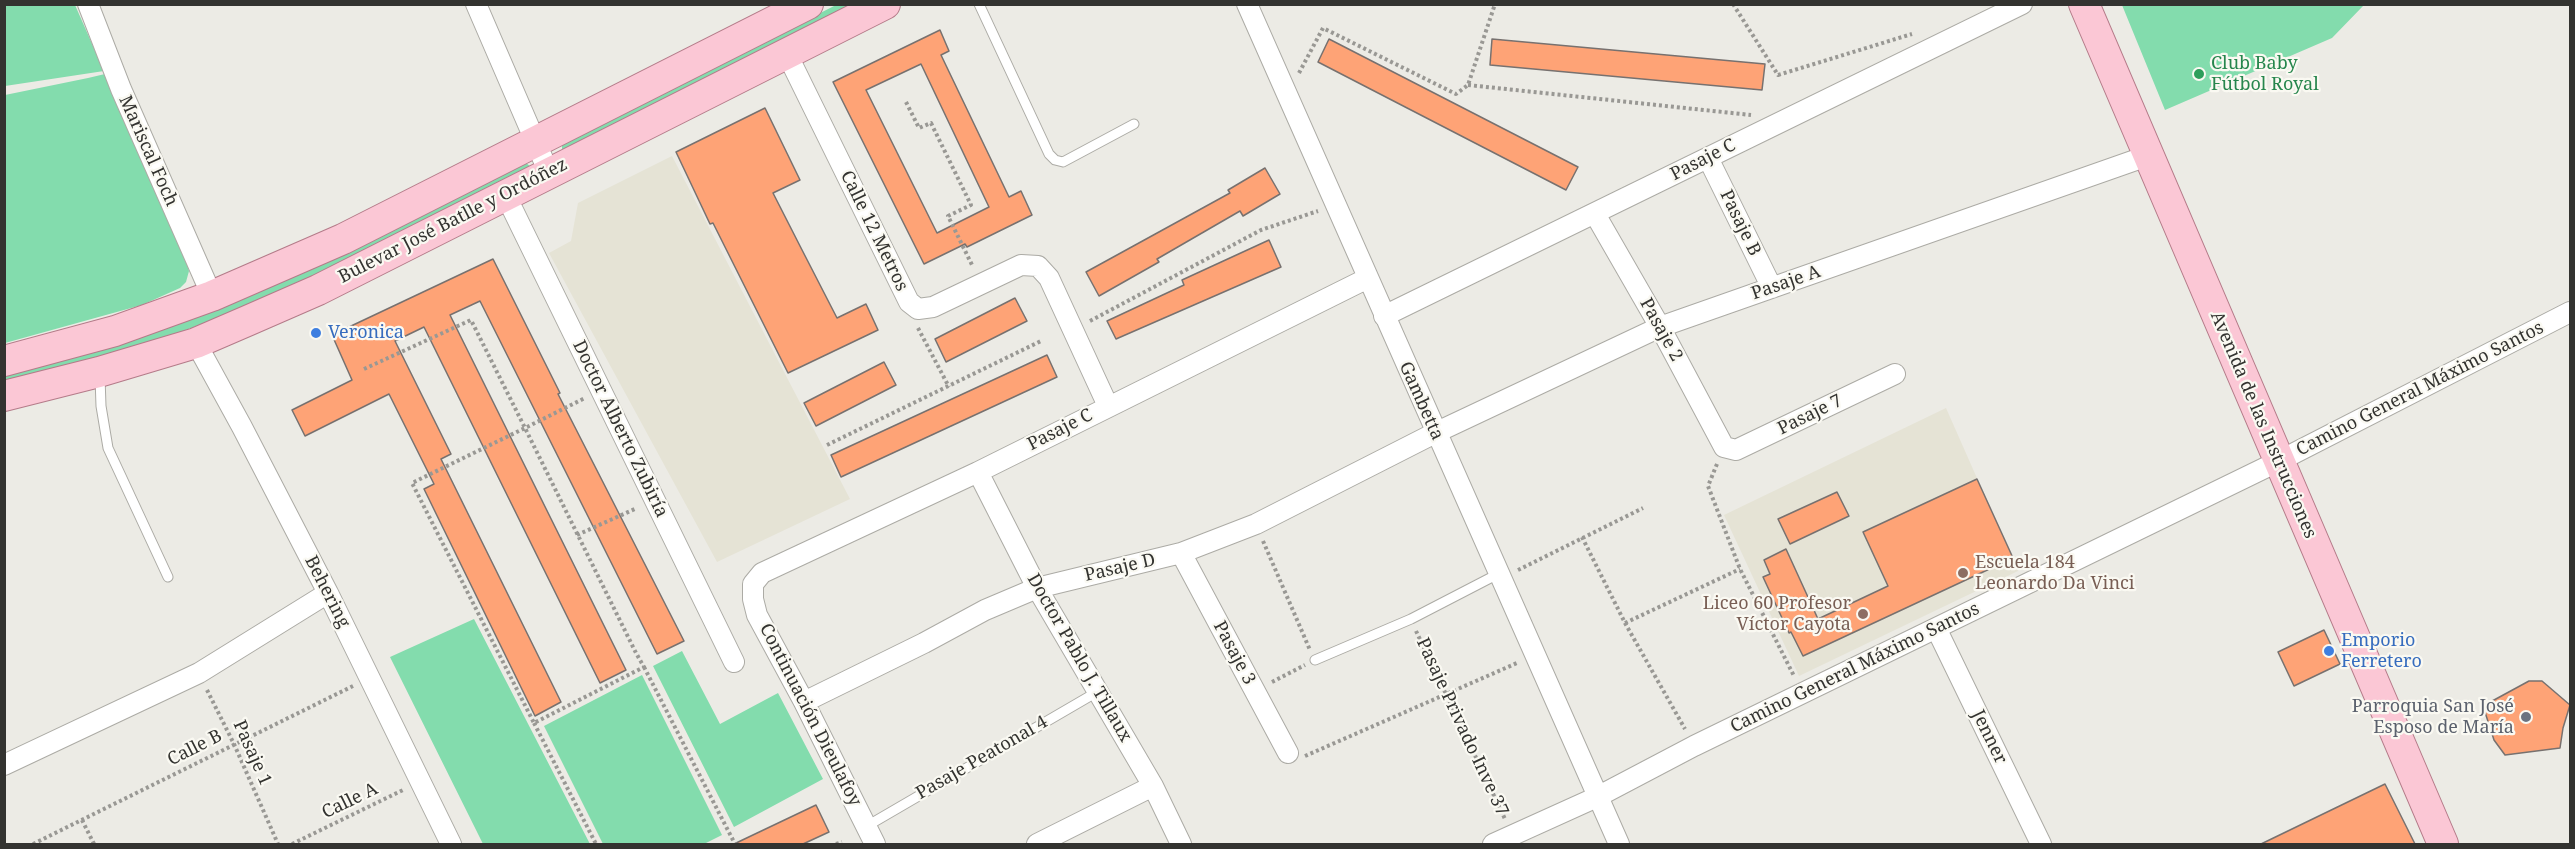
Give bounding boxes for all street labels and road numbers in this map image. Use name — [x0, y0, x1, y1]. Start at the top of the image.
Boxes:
street label: Mariscal Foch — [114, 92, 182, 210]
street label: Pasaje C — [1667, 134, 1739, 186]
street label: Bulevar José Batlle y Ordóñez — [335, 154, 571, 288]
street label: Calle 12 Metros — [836, 167, 912, 295]
street label: Pasaje B — [1715, 186, 1765, 260]
street label: Pasaje A — [1749, 261, 1823, 305]
street label: Pasaje 2 — [1635, 295, 1687, 365]
street label: Avenida de las Instrucciones — [2205, 308, 2321, 542]
street label: Camino General Máximo Santos — [2293, 317, 2547, 461]
street label: Doctor Alberto Zubiría — [568, 337, 672, 521]
street label: Gambetta — [1394, 358, 1448, 444]
street label: Pasaje 7 — [1774, 390, 1846, 440]
street label: Pasaje C — [1024, 404, 1096, 456]
street label: Pasaje D — [1082, 549, 1158, 587]
street label: Behering — [300, 552, 354, 632]
street label: Doctor Pablo J. Tillaux — [1022, 570, 1136, 746]
street label: Camino General Máximo Santos — [1727, 598, 1983, 738]
street label: Pasaje 3 — [1208, 617, 1260, 689]
street label: Continuación Dieulafoy — [755, 620, 865, 810]
street label: Pasaje Privado Inve 37 — [1411, 635, 1513, 819]
street label: Jenner — [1967, 706, 2011, 768]
street label: Pasaje Peatonal 4 — [912, 712, 1052, 804]
street label: Pasaje 1 — [228, 717, 276, 789]
street label: Calle B — [164, 725, 226, 771]
street label: Calle A — [319, 778, 381, 824]

